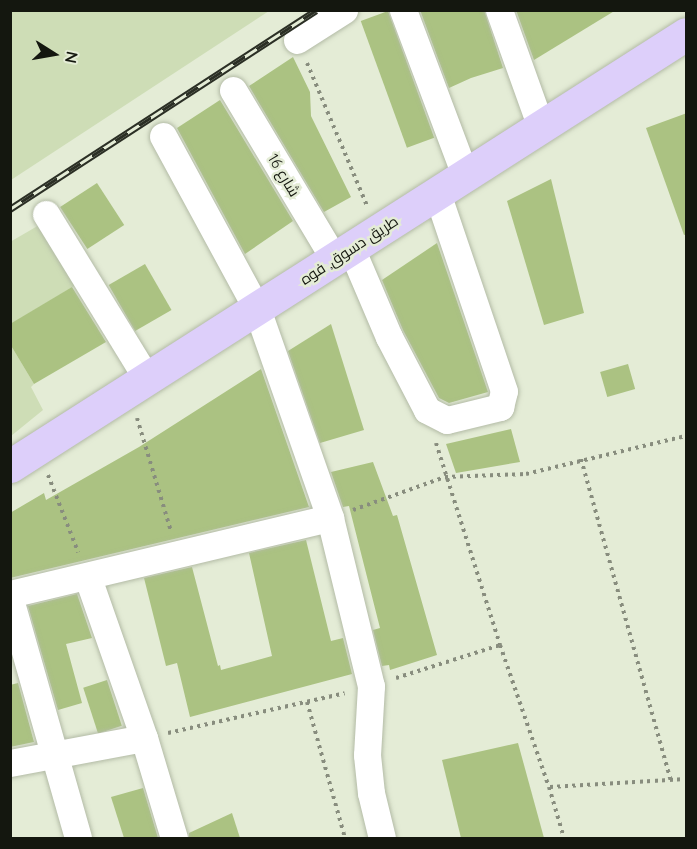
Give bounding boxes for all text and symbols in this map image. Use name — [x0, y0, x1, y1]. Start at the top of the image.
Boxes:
north arrow — [24, 24, 84, 84]
text: N — [61, 50, 83, 65]
street label: شارع 16 — [264, 150, 304, 200]
street label: طريق دسوق, فوه — [297, 212, 401, 288]

